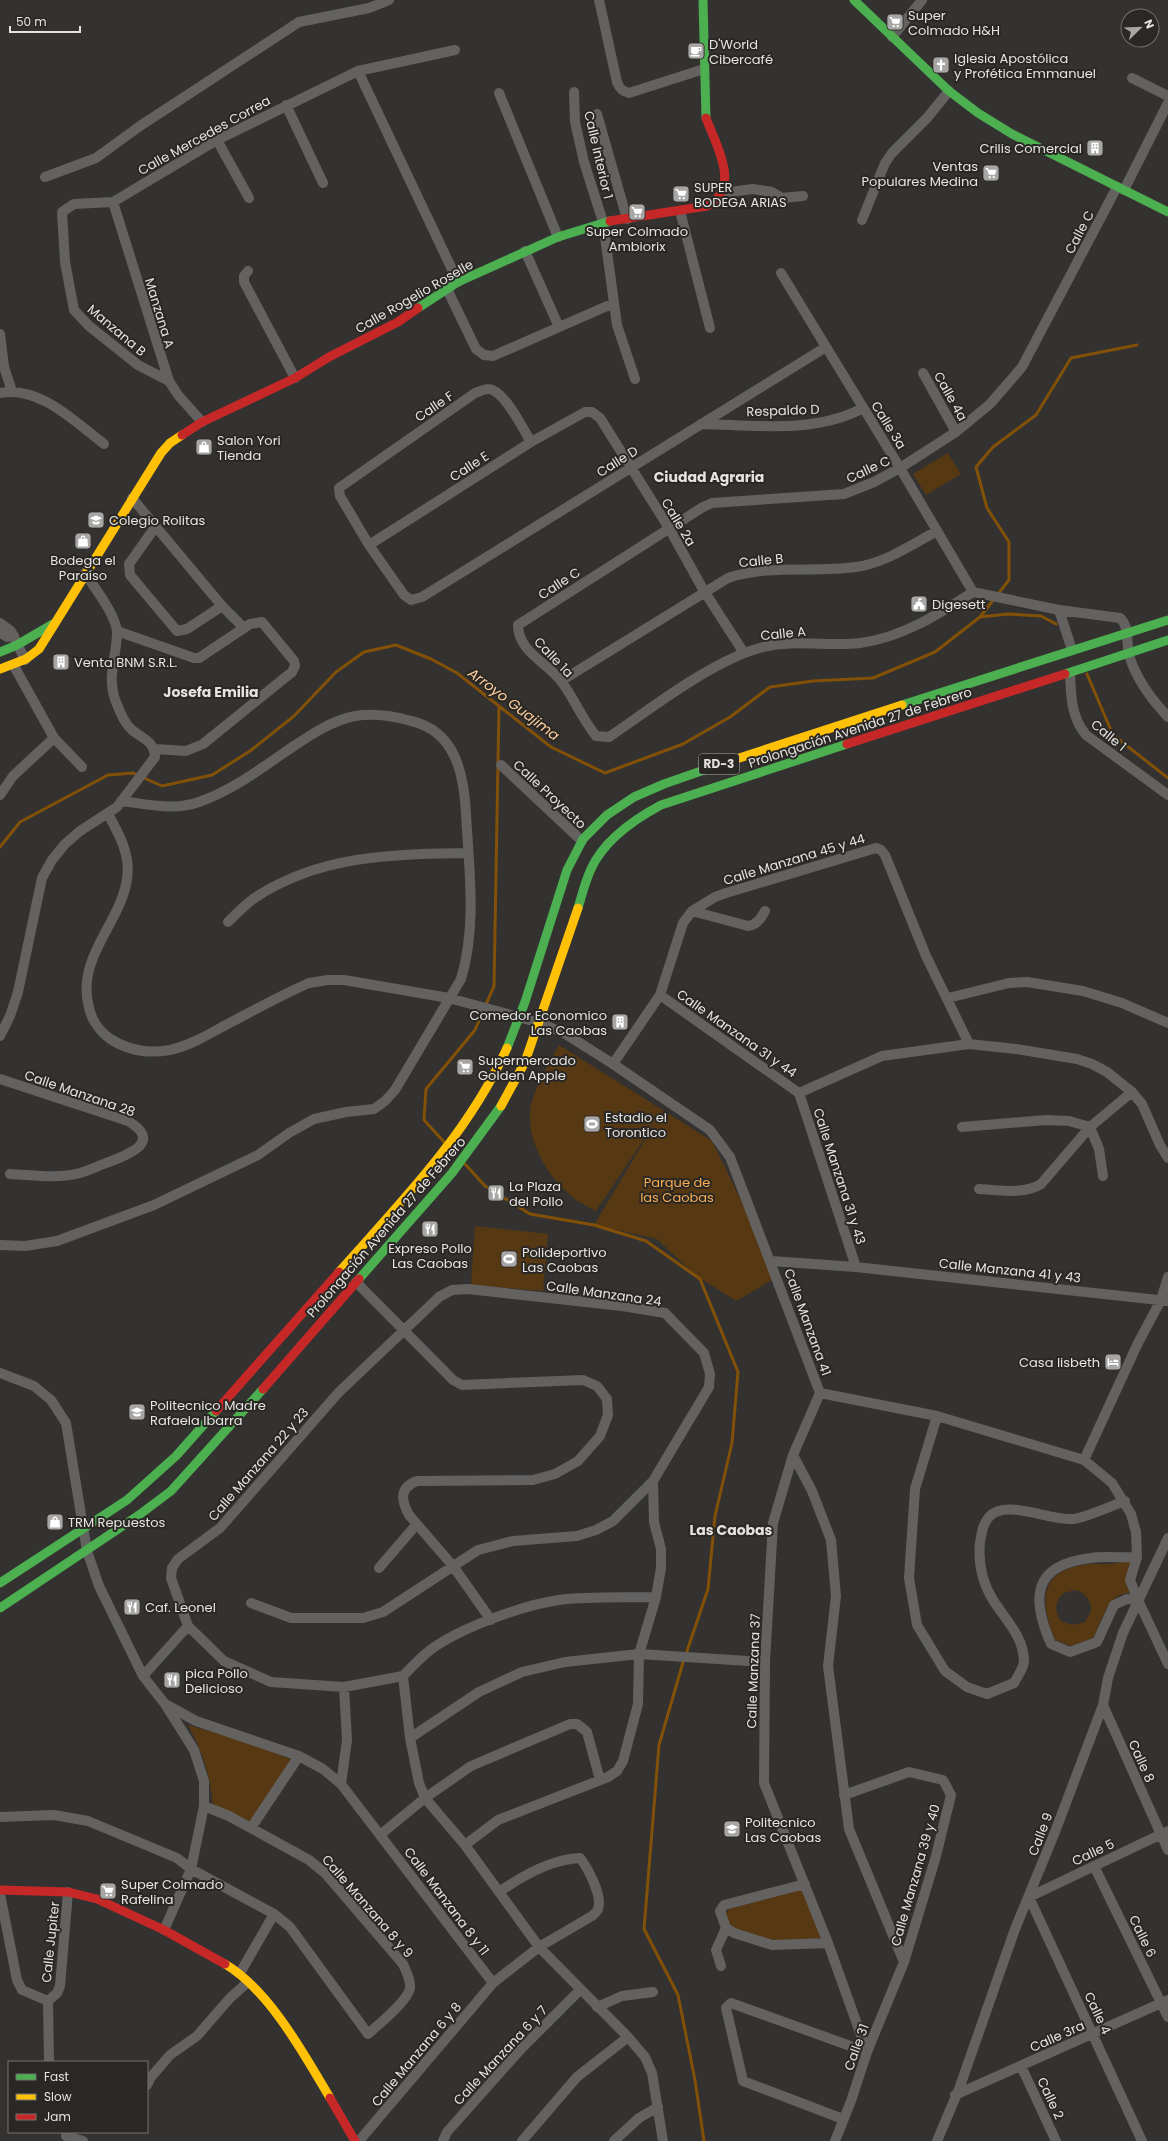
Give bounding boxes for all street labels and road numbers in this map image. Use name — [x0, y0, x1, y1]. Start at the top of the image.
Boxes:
street label: Calle Mercedes Correa — [135, 91, 274, 180]
street label: Calle Interior 1 — [579, 109, 618, 201]
street label: Calle C — [1060, 207, 1099, 257]
street label: Calle Rogelio Roselle — [352, 255, 477, 338]
street label: Manzana A — [140, 276, 179, 351]
street label: Manzana B — [83, 300, 150, 361]
street label: Calle 4a — [929, 368, 972, 424]
street label: Calle F — [411, 386, 458, 426]
street label: Calle 3a — [866, 398, 911, 453]
street label: Respaldo D — [746, 400, 820, 421]
street label: Calle D — [593, 441, 642, 482]
street label: Calle E — [446, 447, 493, 486]
street label: Calle C — [843, 451, 893, 488]
street label: Calle 2a — [657, 495, 700, 550]
street label: Calle B — [738, 549, 784, 572]
street label: Calle C — [534, 563, 584, 604]
street label: Calle A — [759, 622, 807, 645]
street label: Calle 1a — [530, 633, 578, 682]
street label: Prolongación Avenida 27 de Febrero — [746, 682, 974, 773]
street label: Calle 1 — [1087, 715, 1131, 756]
road number: RD-3 — [699, 754, 739, 774]
street label: Calle Proyecto — [509, 755, 590, 833]
street label: Calle Manzana 45 y 44 — [721, 829, 867, 890]
street label: Calle Manzana 31 y 44 — [673, 985, 801, 1082]
street label: Calle Manzana 28 — [22, 1066, 138, 1121]
street label: Calle Manzana 31 y 43 — [809, 1106, 871, 1247]
street label: Prolongación Avenida 27 de Febrero — [302, 1133, 470, 1322]
street label: Calle Manzana 41 y 43 — [938, 1254, 1082, 1287]
street label: Calle Manzana 41 — [779, 1266, 836, 1378]
street label: Calle Manzana 24 — [545, 1276, 663, 1311]
street label: Calle Manzana 22 y 23 — [204, 1403, 313, 1525]
street label: Calle Manzana 37 — [742, 1613, 765, 1729]
street label: Calle 8 — [1124, 1737, 1159, 1786]
street label: Calle Manzana 39 y 40 — [886, 1802, 945, 1948]
street label: Calle 9 — [1024, 1810, 1057, 1859]
street label: Calle 5 — [1069, 1834, 1118, 1871]
street label: Calle Manzana 8 y 11 — [400, 1843, 494, 1959]
street label: Calle Manzana 8 y 9 — [317, 1851, 418, 1962]
street label: Calle Jupiter — [37, 1900, 64, 1984]
street label: Calle 6 — [1124, 1912, 1161, 1961]
street label: Calle 4 — [1079, 1989, 1116, 2038]
street label: Calle Manzana 6 y 8 — [367, 1998, 466, 2111]
street label: Calle Manzana 6 y 7 — [449, 2001, 552, 2109]
street label: Calle 3ra — [1027, 2016, 1088, 2057]
street label: Calle 31 — [839, 2021, 874, 2073]
street label: Calle 2 — [1033, 2074, 1069, 2122]

